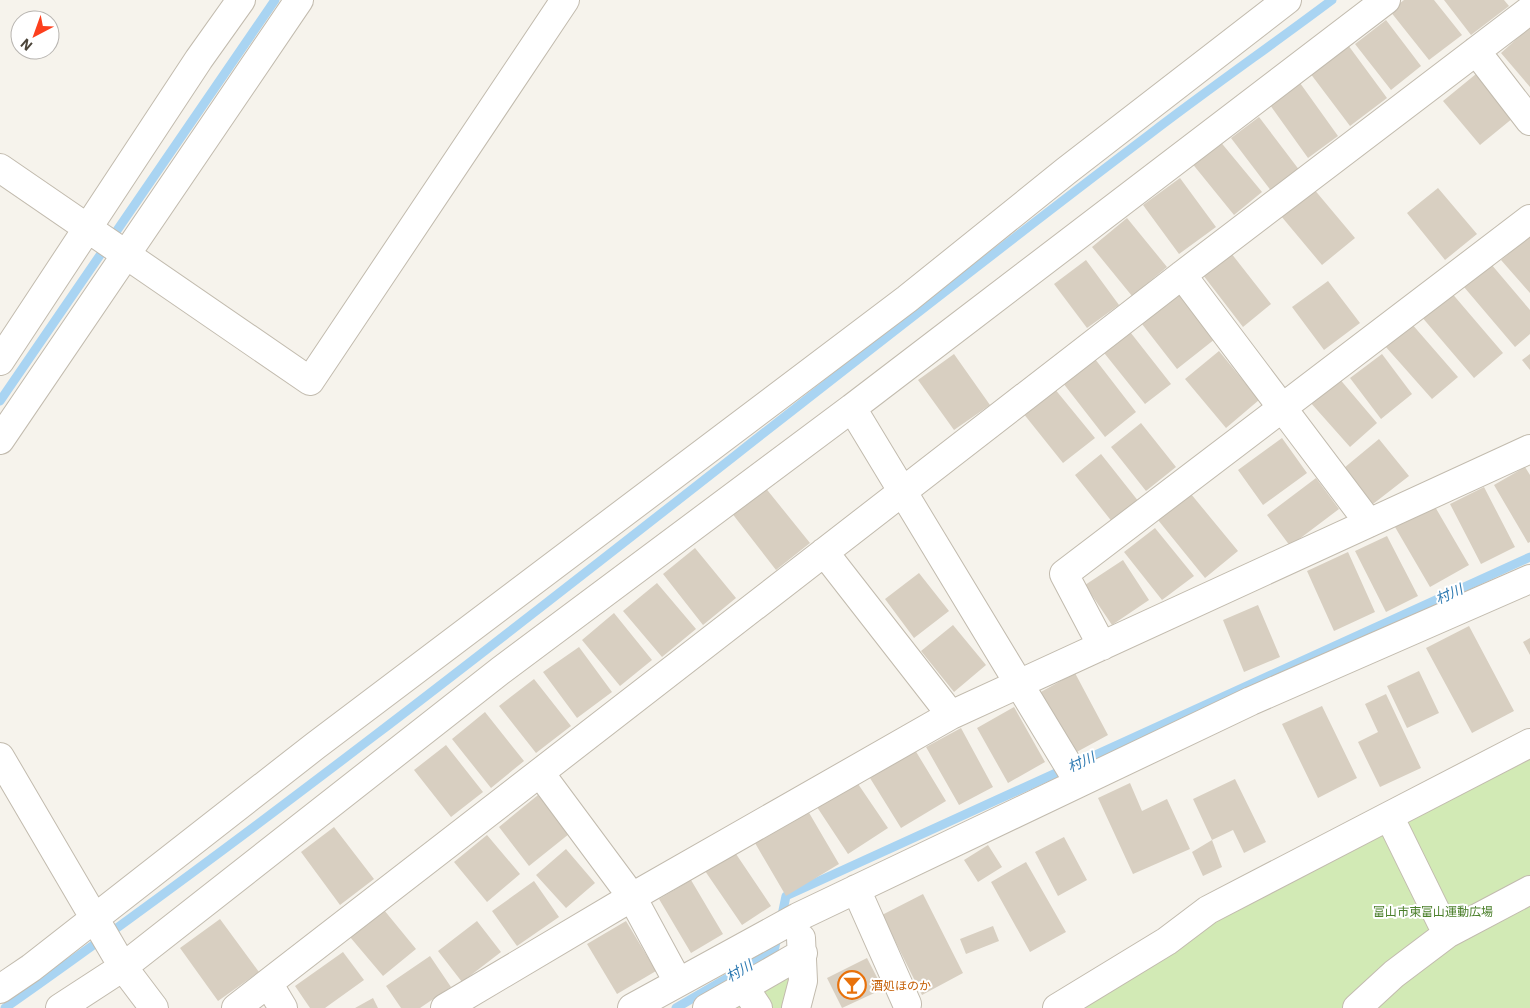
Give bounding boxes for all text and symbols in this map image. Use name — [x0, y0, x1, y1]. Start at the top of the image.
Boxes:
north arrow — [10, 10, 60, 60]
text: N — [17, 35, 36, 55]
water label: 村川 — [1433, 579, 1467, 608]
water label: 村川 — [1065, 747, 1099, 776]
park label: 富山市東富山運動広場 — [1373, 904, 1493, 919]
water label: 村川 — [722, 955, 757, 986]
bar icon: 酒処ほのか — [837, 970, 867, 1000]
place label: 酒処ほのか — [871, 978, 931, 993]

